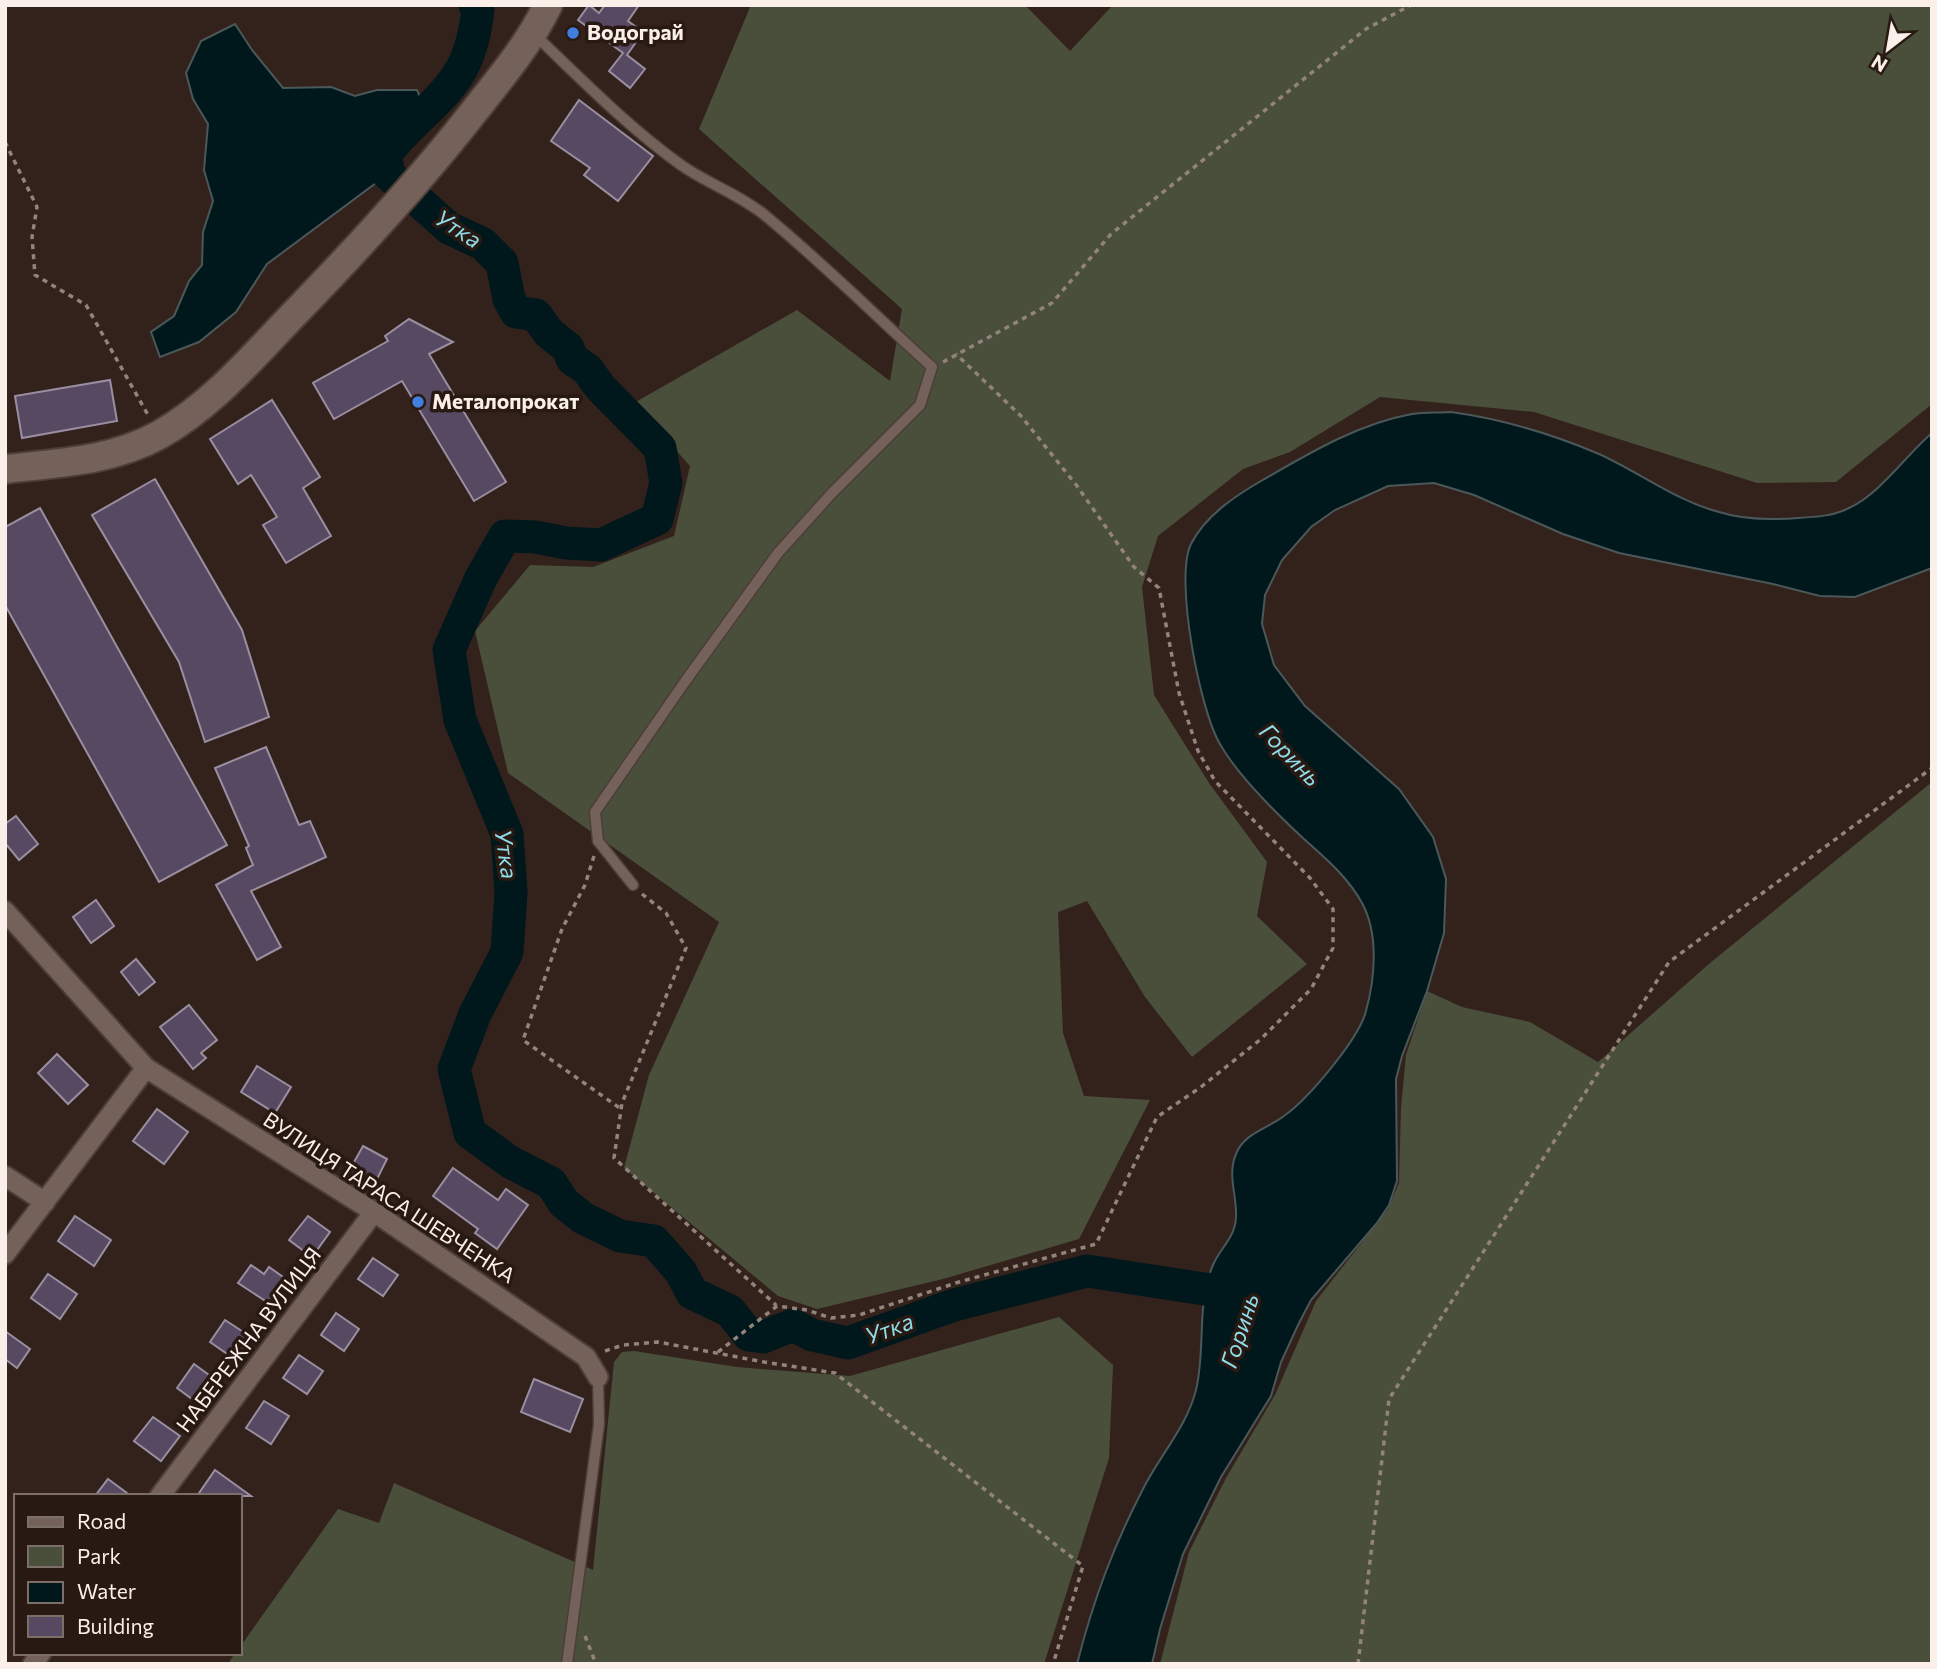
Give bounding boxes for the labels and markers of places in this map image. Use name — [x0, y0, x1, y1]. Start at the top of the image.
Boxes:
place label: Водограй — [587, 19, 684, 44]
marker: Водограй — [565, 25, 581, 41]
place label: Металопрокат — [432, 388, 579, 413]
marker: Металопрокат — [410, 394, 426, 410]

